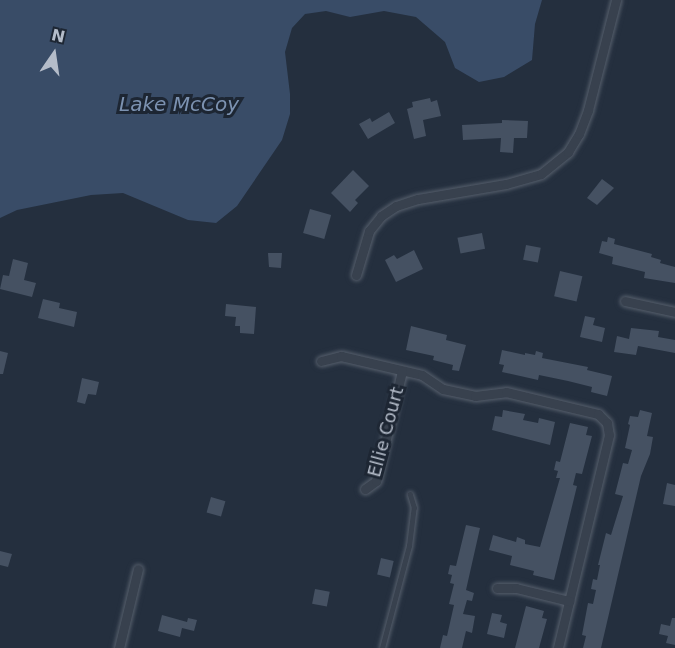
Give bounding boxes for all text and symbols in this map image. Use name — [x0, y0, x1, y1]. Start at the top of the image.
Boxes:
north arrow — [24, 24, 84, 84]
text: N — [49, 25, 67, 47]
water label: Lake McCoy — [119, 92, 239, 116]
street label: Ellie Court — [364, 384, 408, 480]

